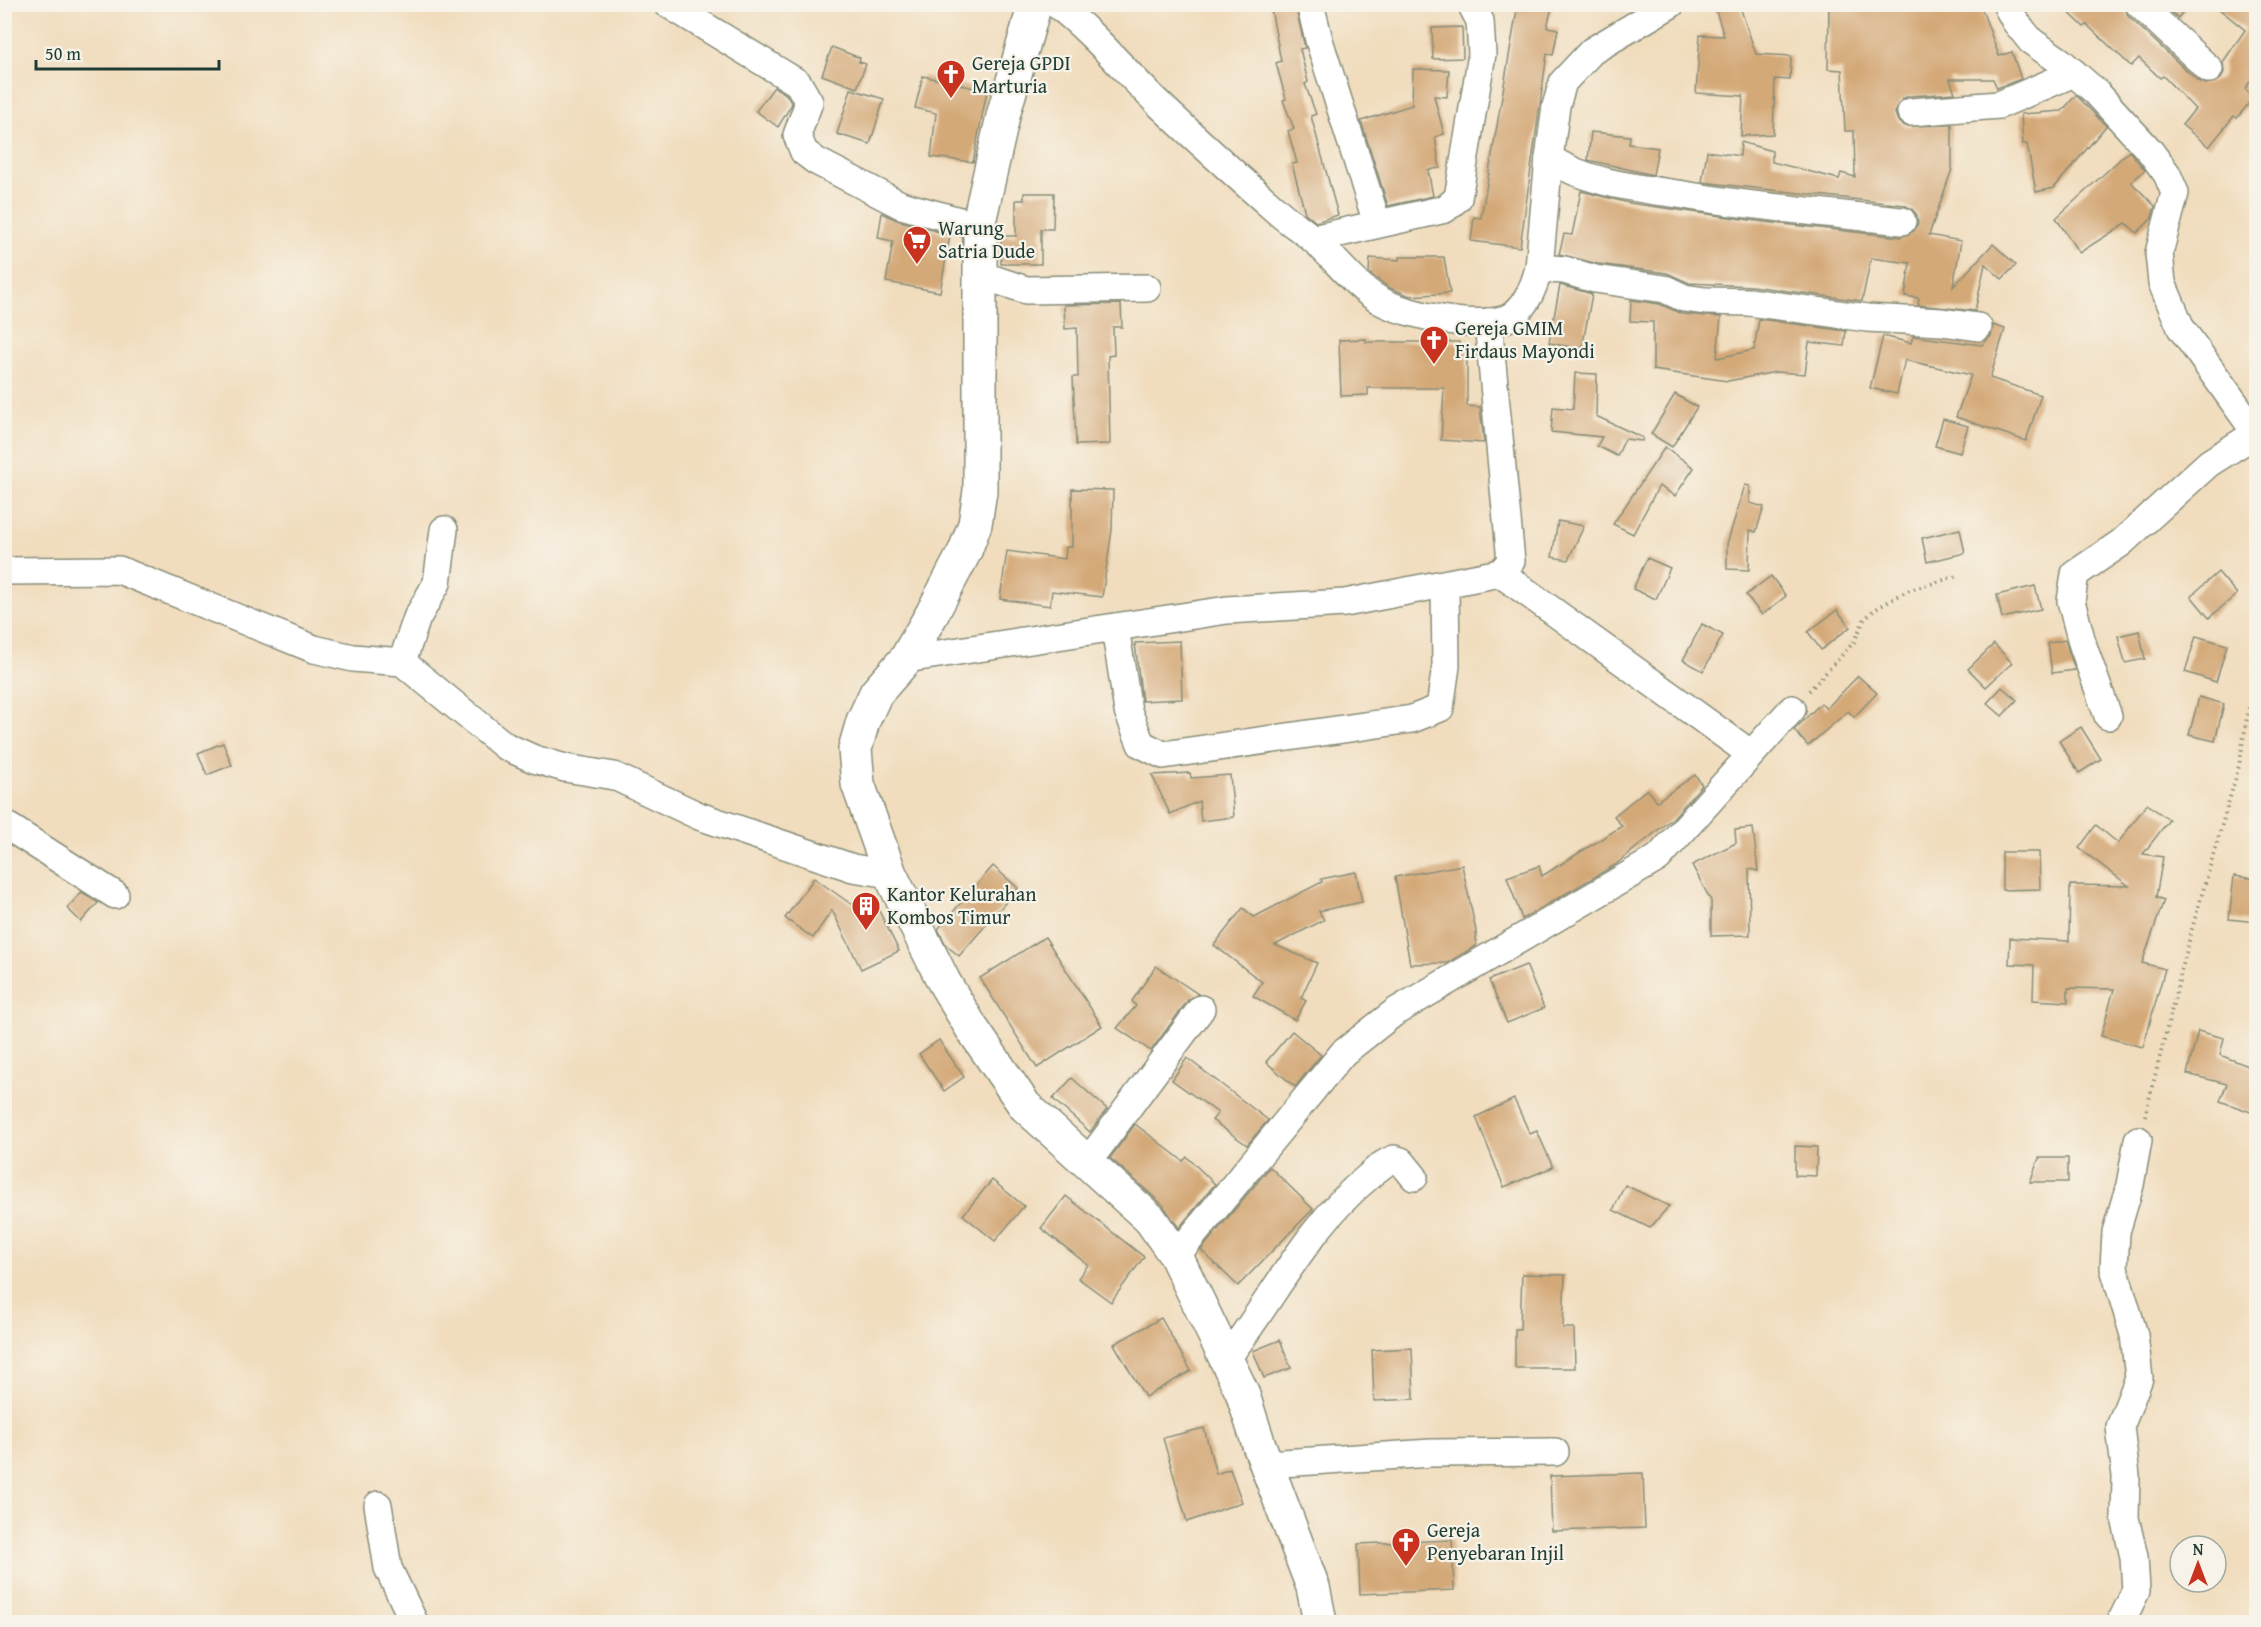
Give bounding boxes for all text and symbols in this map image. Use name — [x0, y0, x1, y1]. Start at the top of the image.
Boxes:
scale bar — [36, 33, 219, 71]
text: 50 m — [45, 40, 81, 67]
place label: Gereja GPDI Marturia — [972, 48, 1071, 100]
church icon: Gereja GPDI Marturia — [935, 58, 967, 100]
place label: Warung Satria Dude — [938, 213, 1035, 265]
supermarket icon: Warung Satria Dude — [901, 224, 933, 266]
place label: Gereja GMIM Firdaus Mayondi — [1455, 313, 1595, 365]
church icon: Gereja GMIM Firdaus Mayondi — [1418, 324, 1450, 366]
place label: Kantor Kelurahan Kombos Timur — [887, 879, 1037, 931]
building icon: Kantor Kelurahan Kombos Timur — [850, 890, 882, 932]
place label: Gereja Penyebaran Injil — [1427, 1515, 1565, 1567]
church icon: Gereja Penyebaran Injil — [1390, 1526, 1422, 1568]
north arrow — [2168, 1534, 2228, 1594]
text: N — [2193, 1537, 2204, 1561]

